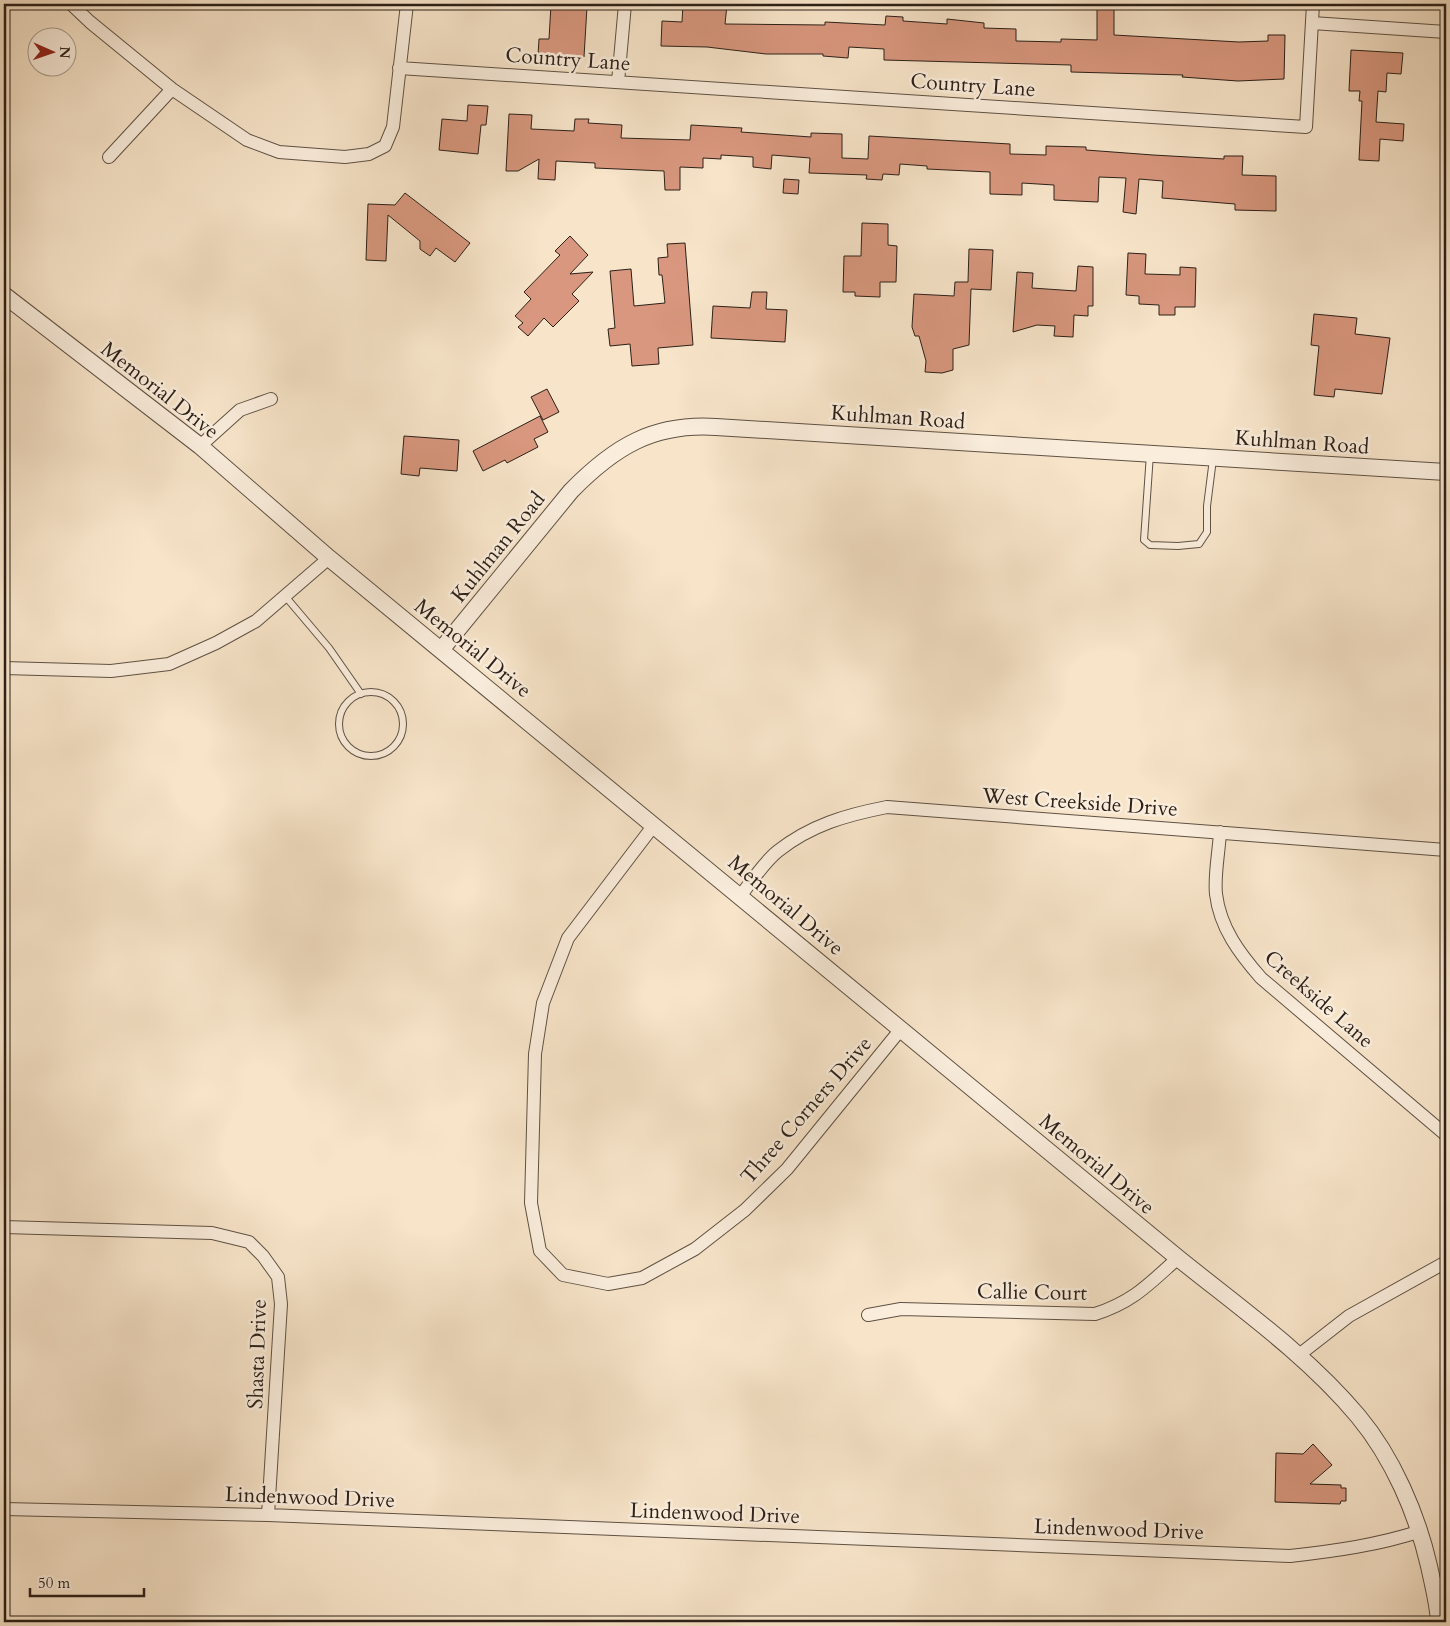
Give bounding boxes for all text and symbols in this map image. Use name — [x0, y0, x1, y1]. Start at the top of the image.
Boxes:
north arrow — [28, 28, 78, 78]
street label: Country Lane — [505, 41, 631, 78]
text: N — [55, 46, 74, 59]
street label: Country Lane — [910, 67, 1036, 104]
street label: Memorial Drive — [94, 335, 225, 446]
street label: Kuhlman Road — [830, 398, 966, 437]
street label: Kuhlman Road — [1234, 423, 1370, 462]
street label: Kuhlman Road — [445, 486, 552, 609]
street label: Memorial Drive — [408, 592, 537, 705]
street label: West Creekside Drive — [980, 781, 1179, 824]
street label: Memorial Drive — [722, 848, 850, 962]
street label: Creekside Lane — [1258, 944, 1380, 1055]
street label: Three Corners Drive — [734, 1030, 879, 1190]
street label: Memorial Drive — [1033, 1107, 1161, 1221]
street label: Callie Court — [977, 1277, 1088, 1308]
street label: Shasta Drive — [241, 1298, 274, 1410]
street label: Lindenwood Drive — [224, 1480, 396, 1515]
street label: Lindenwood Drive — [629, 1496, 801, 1531]
street label: Lindenwood Drive — [1033, 1512, 1205, 1547]
scale bar — [30, 1566, 144, 1598]
text: 50 m — [38, 1573, 70, 1593]

